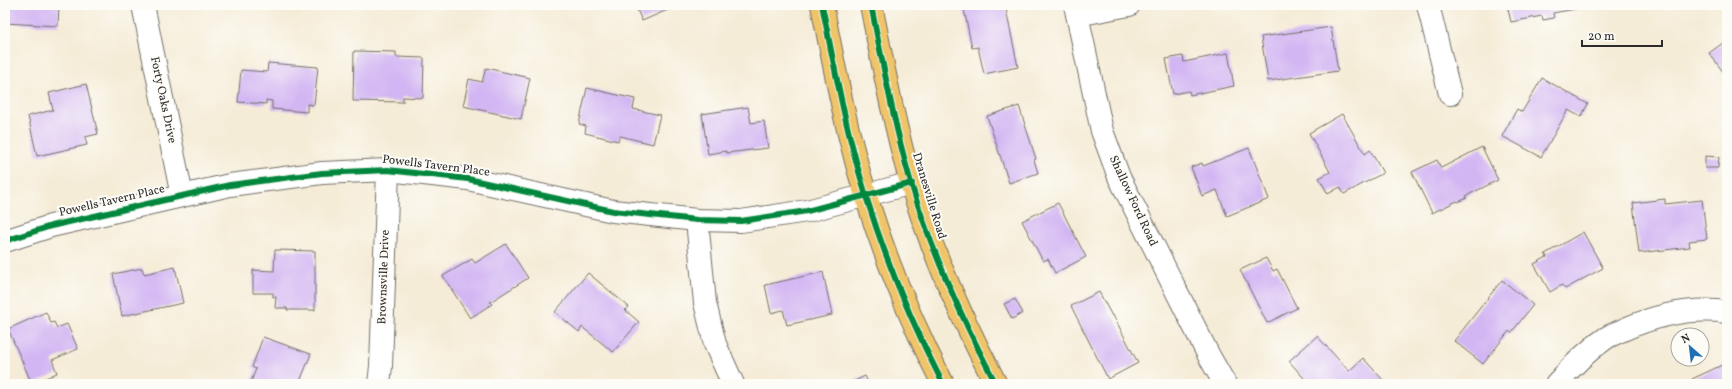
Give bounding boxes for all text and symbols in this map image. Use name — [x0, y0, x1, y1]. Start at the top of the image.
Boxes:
scale bar — [1582, 22, 1662, 48]
text: 20 m — [1588, 29, 1615, 45]
street label: Forty Oaks Drive — [146, 55, 180, 145]
street label: Powells Tavern Place — [381, 151, 491, 181]
street label: Dranesville Road — [908, 151, 950, 242]
street label: Shallow Ford Road — [1105, 153, 1161, 249]
street label: Powells Tavern Place — [57, 181, 167, 221]
street label: Brownsville Drive — [374, 229, 394, 325]
north arrow — [1670, 327, 1710, 367]
text: N — [1679, 331, 1693, 348]

